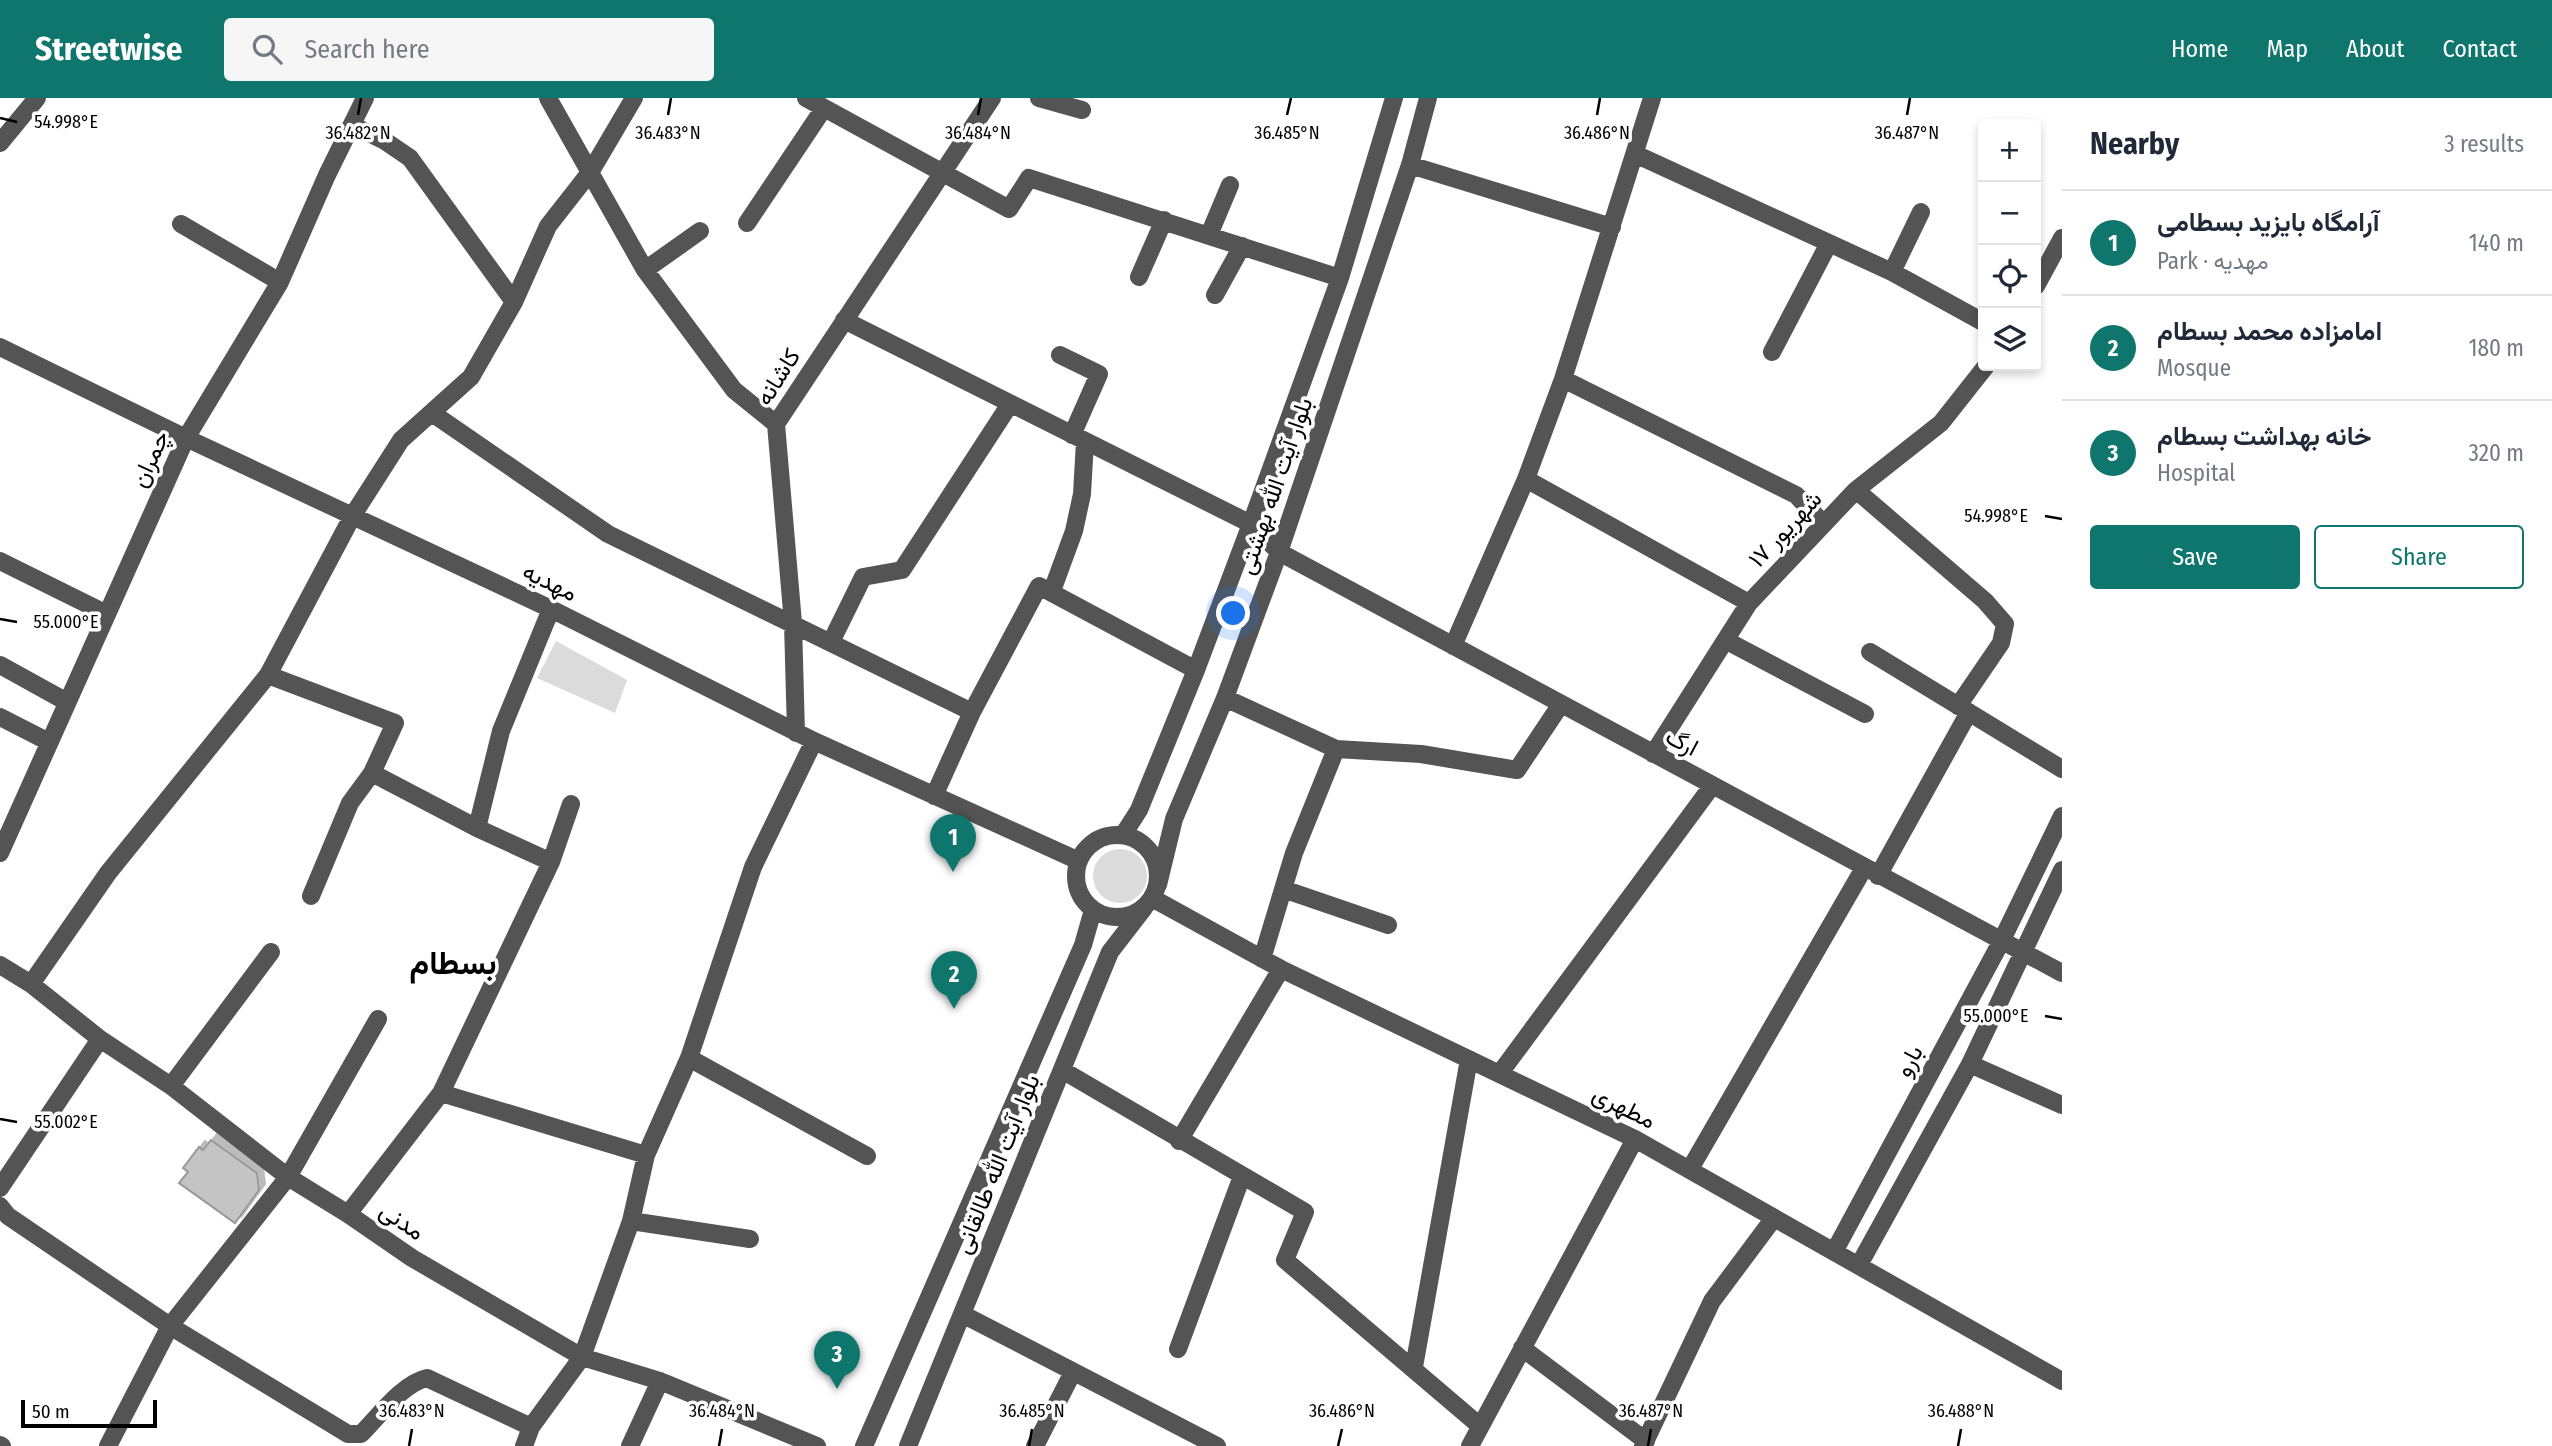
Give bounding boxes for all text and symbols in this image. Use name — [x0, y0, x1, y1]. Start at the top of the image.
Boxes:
search box — [224, 18, 714, 81]
text: Streetwise — [35, 29, 182, 69]
icon: search — [248, 30, 286, 68]
text: Search here — [304, 34, 430, 65]
text: Home — [2171, 35, 2228, 63]
text: Map — [2266, 35, 2308, 63]
text: About — [2346, 35, 2404, 63]
text: Contact — [2442, 35, 2517, 63]
text: 54.998°E — [34, 111, 98, 133]
map controls — [1978, 119, 2041, 371]
button: + — [1978, 119, 2041, 182]
text: 36.482°N — [325, 122, 391, 144]
text: 36.483°N — [635, 122, 701, 144]
text: 36.484°N — [945, 122, 1011, 144]
text: 36.485°N — [1254, 122, 1320, 144]
text: 36.486°N — [1564, 122, 1630, 144]
text: 36.487°N — [1875, 122, 1939, 144]
text: Nearby — [2090, 126, 2179, 162]
text: 3 results — [2444, 130, 2524, 158]
button: − — [1978, 182, 2041, 245]
text: آرامگاه بایزید بسطامی — [2157, 207, 2379, 238]
text: 1 — [2108, 229, 2118, 257]
text: 140 m — [2469, 229, 2524, 257]
button: locate — [1978, 245, 2041, 308]
text: Park · مهدیه — [2157, 247, 2269, 275]
button: layers — [1978, 308, 2041, 371]
text: امامزاده محمد بسطام — [2157, 316, 2382, 347]
text: 2 — [2108, 334, 2118, 362]
text: 180 m — [2468, 334, 2524, 362]
street label: کاشانه — [750, 344, 806, 410]
text: Mosque — [2157, 354, 2231, 382]
street label: بلوار آیت الله بهشتی — [1232, 394, 1319, 578]
text: خانه بهداشت بسطام — [2157, 421, 2372, 452]
street label: چمران — [125, 426, 177, 493]
text: 3 — [2108, 439, 2118, 467]
text: 320 m — [2469, 439, 2524, 467]
text: Hospital — [2157, 459, 2235, 487]
street label: ۱۷ شهریور — [1743, 485, 1828, 574]
text: 54.998°E — [1964, 505, 2028, 527]
button: Save — [2090, 525, 2300, 589]
button: Share — [2314, 525, 2524, 589]
street label: مهدیه — [518, 557, 582, 608]
your location — [1216, 596, 1250, 630]
text: 55.000°E — [33, 611, 99, 633]
street label: ارگ — [1661, 722, 1703, 763]
pin: 1 — [930, 814, 976, 872]
district label: بسطام — [410, 944, 496, 984]
pin: 2 — [931, 951, 977, 1009]
text: 55.000°E — [1963, 1005, 2029, 1027]
street label: بارو — [1889, 1040, 1930, 1082]
street label: بلوار آیت الله طالقانی — [948, 1070, 1047, 1258]
street label: مطهری — [1587, 1079, 1660, 1136]
text: 55.002°E — [34, 1111, 98, 1133]
street label: مدنی — [374, 1196, 430, 1246]
pin: 3 — [814, 1331, 860, 1389]
scale bar — [21, 1397, 158, 1429]
text: 50 m — [32, 1400, 70, 1423]
text: 36.483°N — [379, 1400, 445, 1422]
text: 36.484°N — [689, 1400, 755, 1422]
text: 36.485°N — [999, 1400, 1065, 1422]
text: 36.486°N — [1309, 1400, 1375, 1422]
text: 36.487°N — [1619, 1400, 1683, 1422]
text: 36.488°N — [1928, 1400, 1994, 1422]

